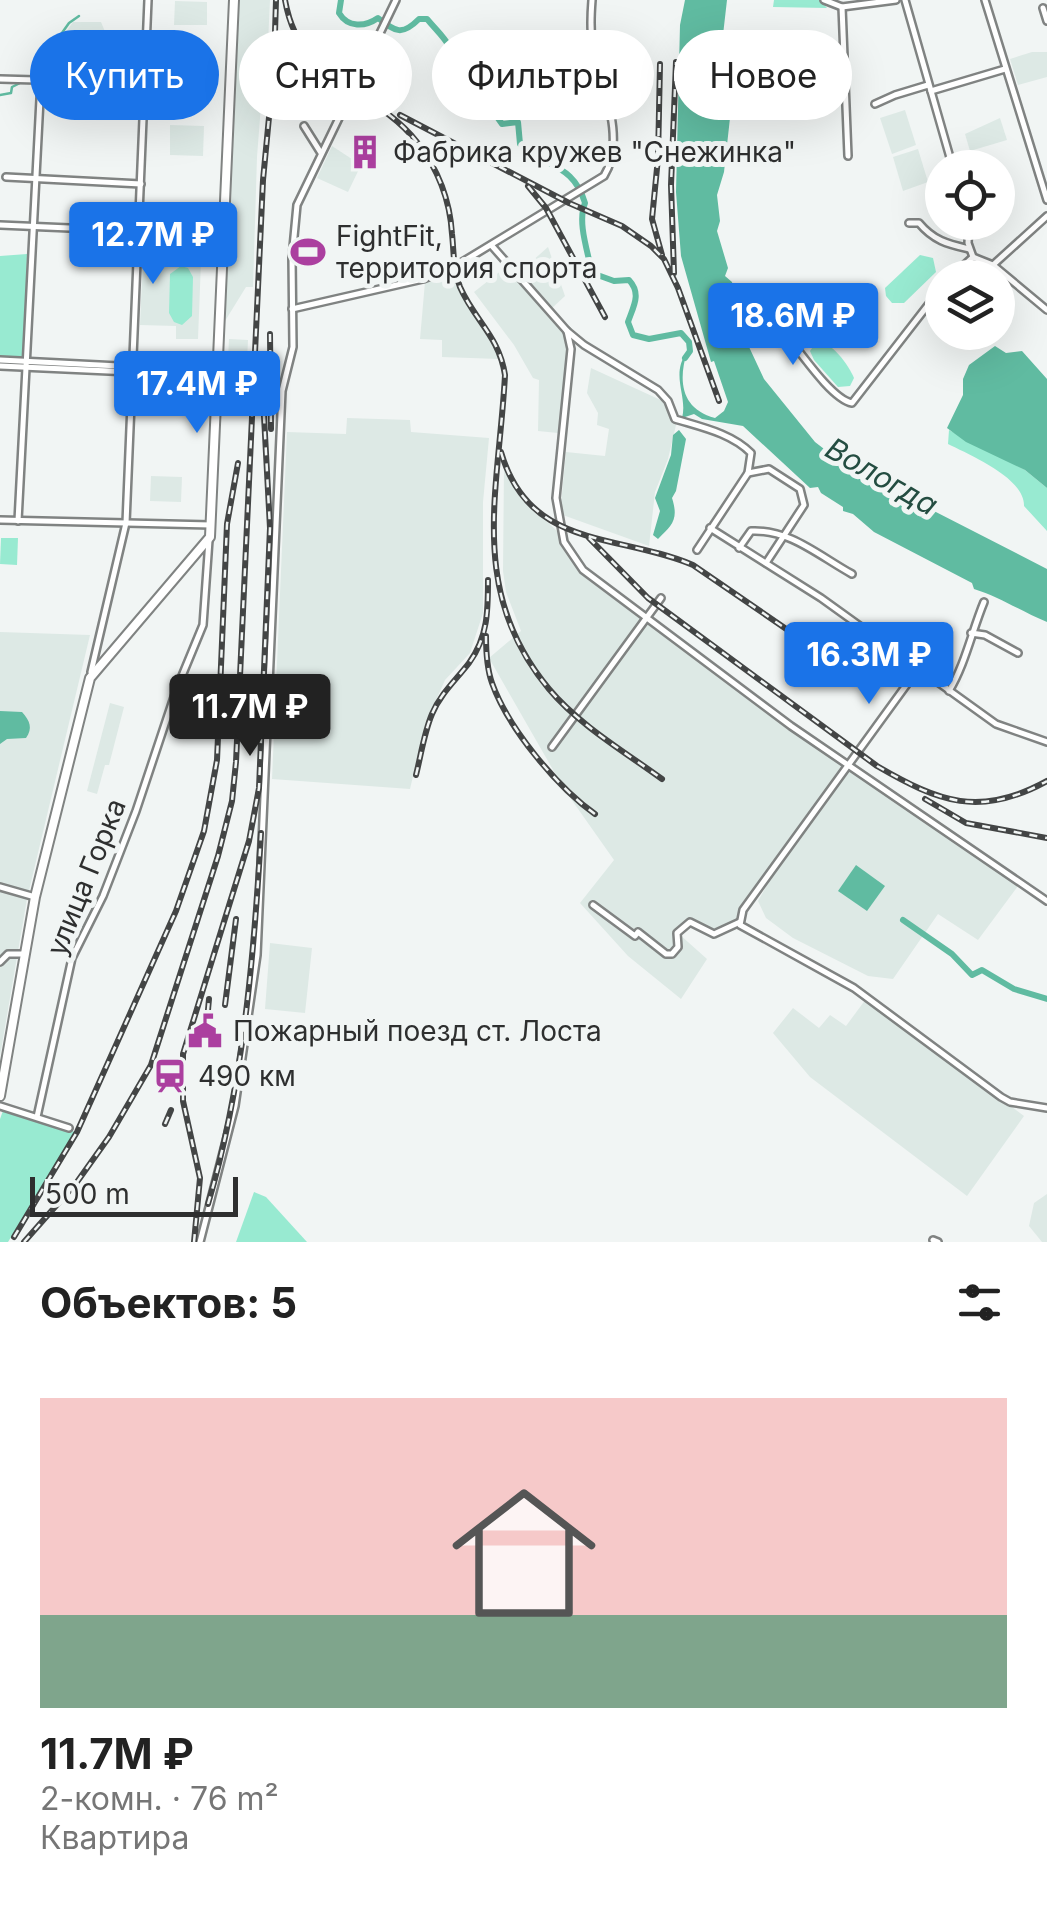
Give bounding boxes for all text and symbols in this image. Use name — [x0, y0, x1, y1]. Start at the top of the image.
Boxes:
chip: Купить — [30, 30, 219, 120]
chip: Снять — [239, 30, 412, 120]
chip: Фильтры — [432, 30, 654, 120]
chip: Новое — [674, 30, 852, 120]
building icon: Фабрика кружев "Снежинка" — [346, 133, 384, 171]
place label: Фабрика кружев "Снежинка" — [393, 135, 796, 169]
map controls — [925, 150, 1015, 350]
button: locate — [925, 150, 1015, 240]
pin: 12.7M ₽ — [61, 202, 245, 287]
text: 12.7M ₽ — [91, 215, 215, 254]
place label: FightFit, территория спорта — [336, 219, 597, 285]
sports icon: FightFit, территория спорта — [289, 233, 327, 271]
button: layers — [925, 260, 1015, 350]
pin: 18.6M ₽ — [701, 283, 885, 368]
text: 18.6M ₽ — [730, 296, 856, 335]
pin: 17.4M ₽ — [105, 351, 289, 436]
text: 17.4M ₽ — [136, 364, 258, 403]
water label: Вологда — [820, 430, 944, 522]
pin: 16.3M ₽ — [777, 622, 961, 707]
text: 16.3M ₽ — [806, 635, 932, 674]
pin: 11.7M ₽ — [158, 674, 342, 759]
text: 11.7M ₽ — [191, 687, 309, 726]
street label: улица Горка — [39, 794, 133, 960]
public building icon: Пожарный поезд ст. Лоста — [186, 1012, 224, 1050]
place label: Пожарный поезд ст. Лоста — [233, 1014, 602, 1048]
station icon: 490 км — [151, 1057, 189, 1095]
place label: 490 км — [198, 1059, 296, 1093]
scale bar — [30, 1172, 238, 1216]
text: 500 m — [45, 1177, 130, 1211]
icon: filters — [952, 1275, 1007, 1330]
text: Объектов: 5 — [40, 1277, 297, 1328]
icon: home — [434, 1463, 614, 1643]
text: 11.7M ₽ — [40, 1728, 194, 1779]
text: 2-комн. · 76 m² — [40, 1779, 279, 1818]
text: Квартира — [40, 1818, 189, 1857]

